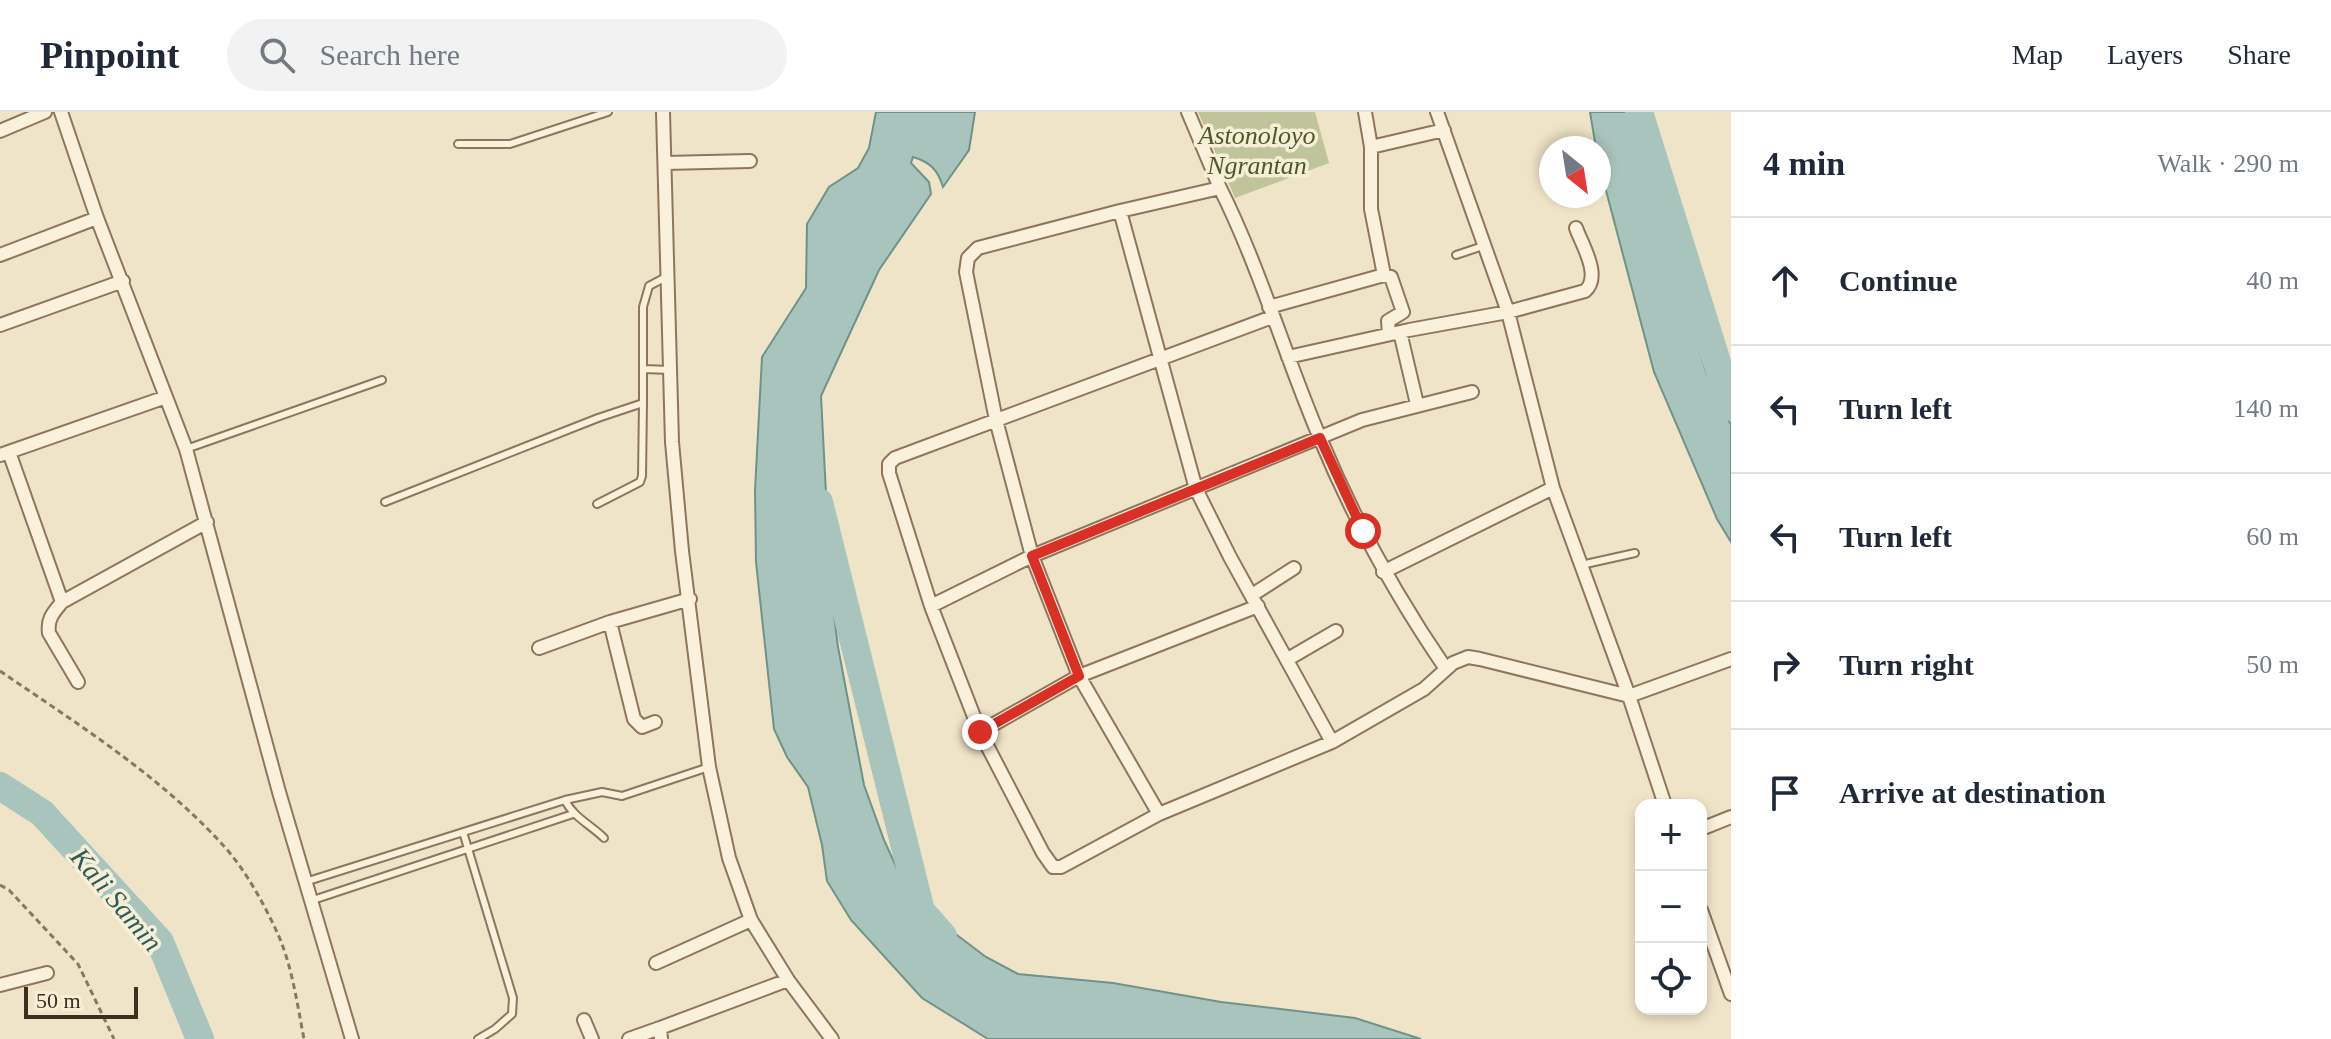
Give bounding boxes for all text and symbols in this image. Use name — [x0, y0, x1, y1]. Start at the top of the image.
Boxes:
search box — [227, 19, 787, 91]
icon: search — [255, 33, 299, 77]
text: Pinpoint — [40, 34, 179, 76]
text: Search here — [319, 38, 460, 71]
text: Map — [2012, 39, 2063, 70]
text: Layers — [2107, 39, 2183, 70]
text: Share — [2227, 39, 2291, 70]
park label: Astonoloyo Ngrantan — [1197, 121, 1316, 180]
north arrow — [1539, 136, 1611, 208]
text: 4 min — [1763, 145, 1845, 182]
text: Walk · 290 m — [2157, 149, 2299, 178]
icon: ahead — [1763, 259, 1807, 303]
text: Continue — [1839, 264, 1957, 297]
text: 40 m — [2246, 266, 2299, 295]
icon: left — [1763, 387, 1807, 431]
text: Turn left — [1839, 392, 1952, 425]
text: 140 m — [2233, 394, 2299, 423]
route start — [1345, 513, 1381, 549]
icon: left — [1763, 515, 1807, 559]
text: Turn left — [1839, 520, 1952, 553]
text: 60 m — [2246, 522, 2299, 551]
icon: right — [1763, 643, 1807, 687]
text: Turn right — [1839, 648, 1974, 681]
text: 50 m — [2246, 650, 2299, 679]
route end — [962, 714, 998, 750]
icon: arrive — [1763, 771, 1807, 815]
text: Arrive at destination — [1839, 776, 2106, 809]
map controls — [1635, 799, 1707, 1015]
button: + — [1635, 799, 1707, 871]
water label: Kali Samin — [64, 841, 169, 957]
button: − — [1635, 871, 1707, 943]
button: locate — [1635, 943, 1707, 1015]
scale bar — [24, 983, 138, 1019]
text: 50 m — [36, 988, 81, 1013]

